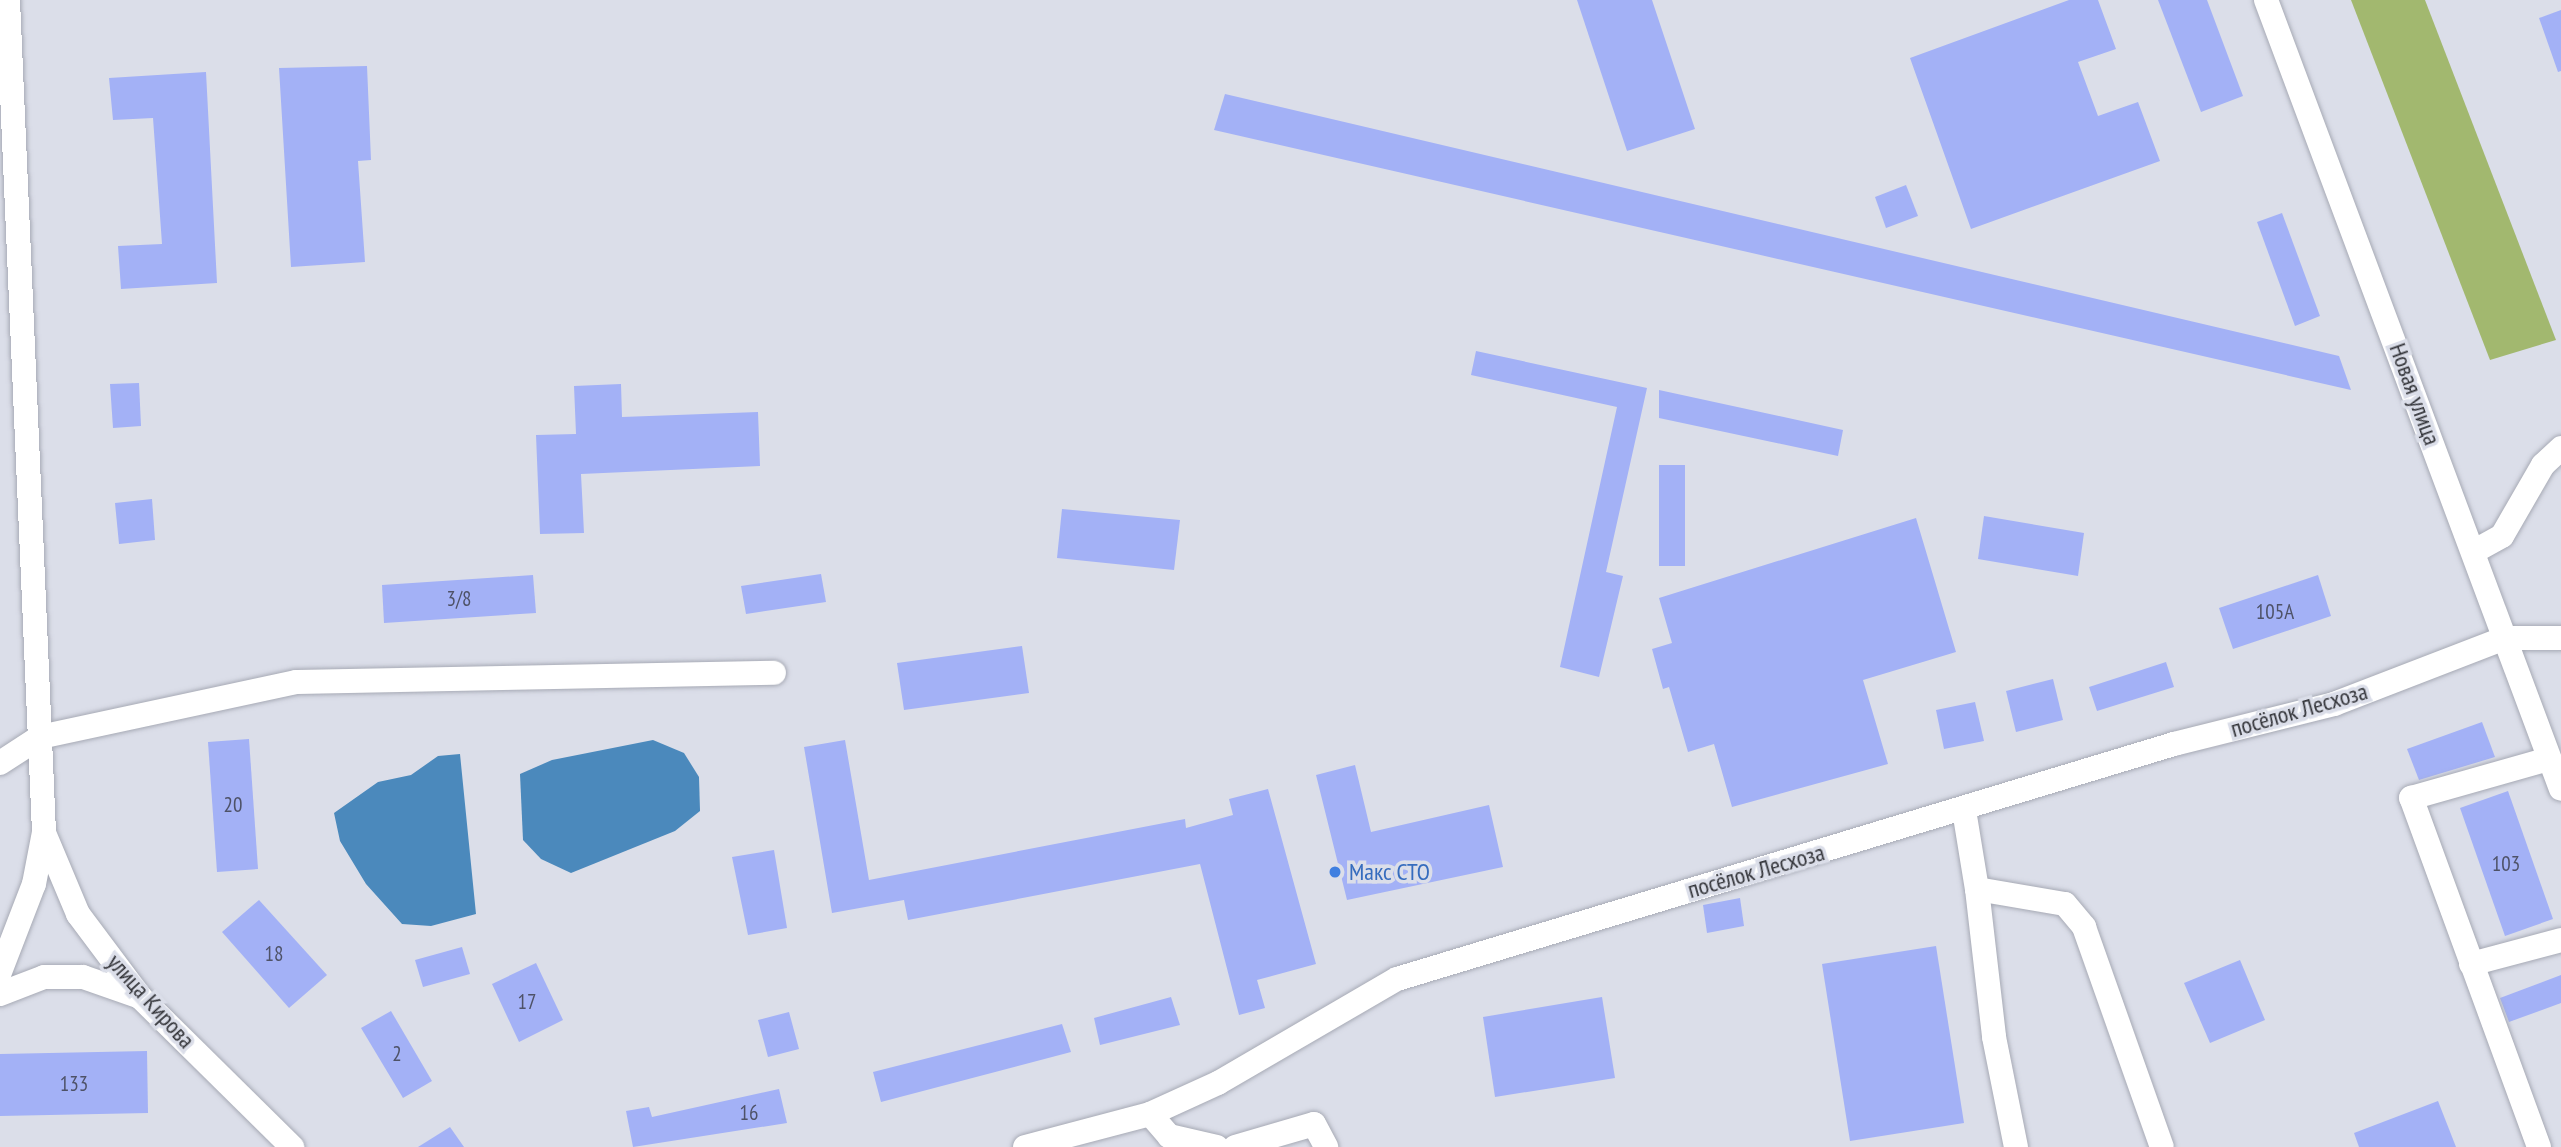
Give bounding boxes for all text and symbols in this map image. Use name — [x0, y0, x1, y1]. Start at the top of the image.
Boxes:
street label: Новая улица — [2383, 339, 2447, 449]
house number: 3/8 — [446, 586, 472, 612]
house number: 105А — [2256, 599, 2294, 625]
street label: посёлок Лесхоза — [2227, 677, 2371, 743]
house number: 20 — [224, 792, 242, 818]
street label: посёлок Лесхоза — [1684, 838, 1828, 904]
house number: 103 — [2492, 851, 2520, 877]
place label: Макс СТО — [1349, 858, 1430, 886]
marker: Макс СТО — [1327, 864, 1343, 880]
house number: 18 — [265, 941, 283, 967]
street label: улица Кирова — [101, 948, 201, 1054]
house number: 17 — [518, 989, 536, 1015]
house number: 2 — [392, 1041, 402, 1067]
house number: 133 — [60, 1071, 88, 1097]
house number: 16 — [740, 1100, 758, 1126]

